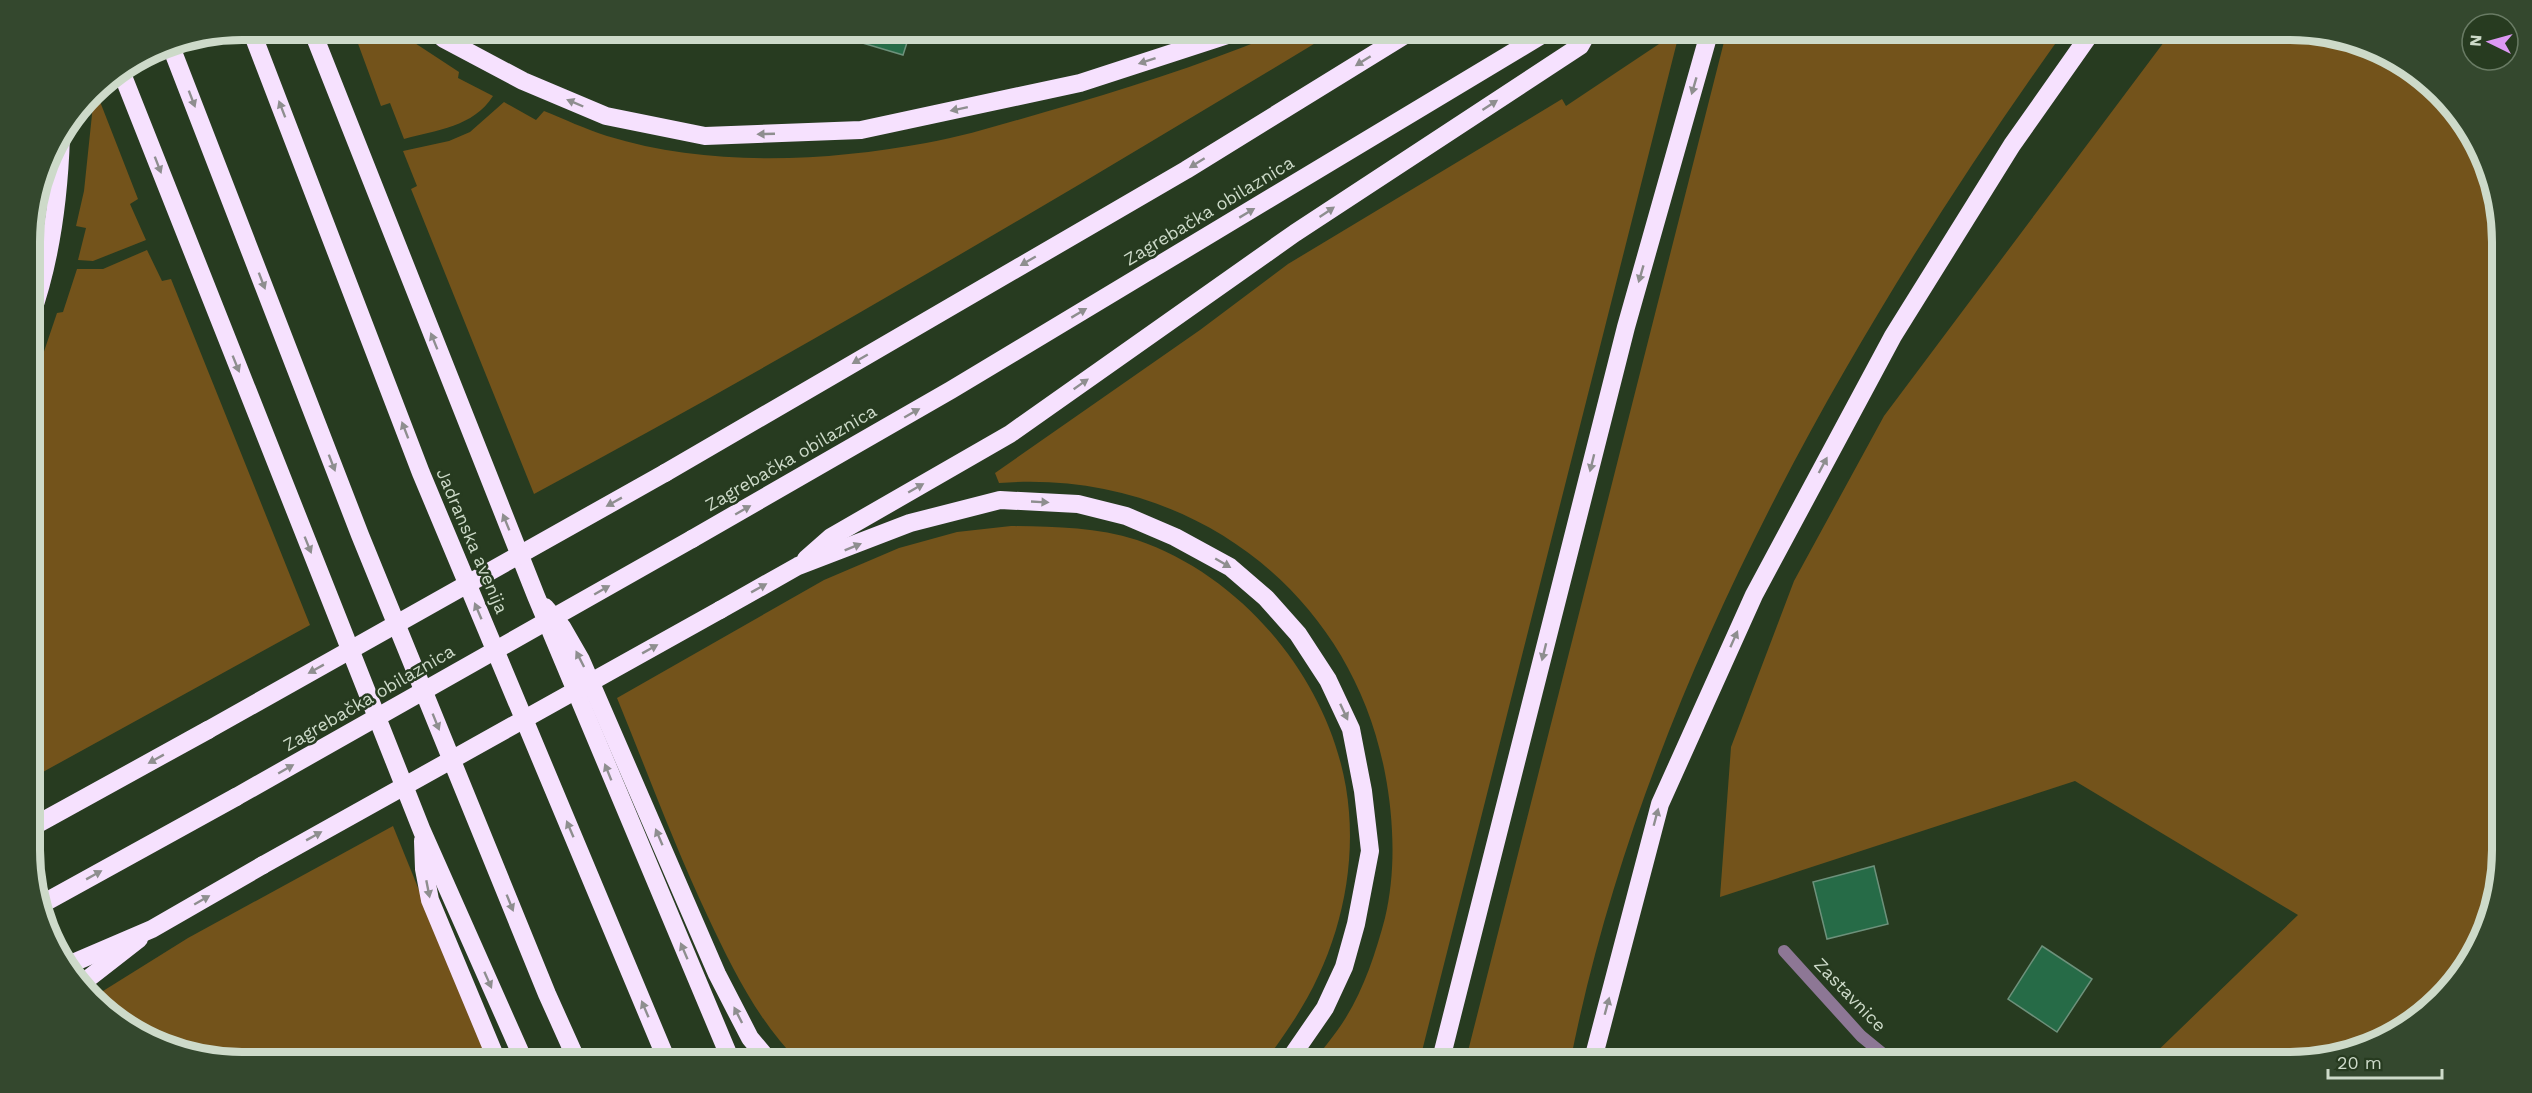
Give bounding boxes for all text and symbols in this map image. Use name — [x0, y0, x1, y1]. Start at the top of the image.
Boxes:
north arrow — [2460, 12, 2520, 72]
text: N — [2466, 34, 2486, 47]
one-way arrow — [1355, 55, 1371, 66]
one-way arrow — [1138, 57, 1156, 66]
one-way arrow — [1689, 77, 1698, 95]
one-way arrow — [187, 90, 197, 108]
one-way arrow — [566, 98, 584, 108]
one-way arrow — [1481, 99, 1497, 111]
one-way arrow — [276, 100, 286, 118]
one-way arrow — [949, 105, 968, 114]
one-way arrow — [756, 129, 775, 138]
street label: Zagrebačka obilaznica — [1120, 152, 1297, 270]
one-way arrow — [153, 156, 163, 174]
one-way arrow — [1189, 158, 1205, 169]
one-way arrow — [1319, 207, 1335, 218]
one-way arrow — [1239, 208, 1256, 218]
one-way arrow — [1019, 256, 1036, 266]
one-way arrow — [1636, 265, 1645, 283]
one-way arrow — [258, 272, 267, 290]
one-way arrow — [1071, 308, 1087, 319]
one-way arrow — [429, 332, 438, 350]
one-way arrow — [851, 353, 868, 363]
one-way arrow — [232, 355, 241, 373]
one-way arrow — [1072, 378, 1088, 390]
street label: Zagrebačka obilaznica — [701, 400, 880, 515]
one-way arrow — [903, 408, 920, 418]
one-way arrow — [399, 421, 409, 439]
one-way arrow — [1586, 453, 1596, 472]
one-way arrow — [328, 454, 337, 472]
one-way arrow — [1818, 457, 1828, 474]
street label: Jadranska avenija — [432, 465, 513, 617]
one-way arrow — [908, 483, 925, 493]
one-way arrow — [605, 497, 622, 507]
one-way arrow — [1031, 498, 1050, 507]
one-way arrow — [734, 505, 751, 515]
one-way arrow — [501, 513, 511, 531]
one-way arrow — [304, 536, 313, 554]
one-way arrow — [844, 541, 862, 551]
one-way arrow — [1215, 558, 1232, 568]
one-way arrow — [751, 583, 768, 593]
one-way arrow — [594, 585, 611, 595]
one-way arrow — [473, 601, 483, 619]
one-way arrow — [1729, 630, 1738, 647]
street label: Zagrebačka obilaznica — [279, 640, 458, 755]
one-way arrow — [1539, 643, 1548, 661]
one-way arrow — [641, 644, 658, 654]
one-way arrow — [575, 650, 585, 668]
one-way arrow — [308, 664, 324, 675]
one-way arrow — [1339, 704, 1348, 721]
one-way arrow — [432, 713, 441, 731]
one-way arrow — [148, 754, 165, 764]
one-way arrow — [603, 762, 613, 780]
one-way arrow — [278, 764, 295, 774]
one-way arrow — [1652, 808, 1661, 826]
one-way arrow — [565, 820, 575, 838]
one-way arrow — [654, 828, 663, 846]
one-way arrow — [306, 831, 323, 841]
one-way arrow — [85, 870, 102, 880]
one-way arrow — [424, 879, 433, 898]
one-way arrow — [194, 894, 210, 905]
one-way arrow — [505, 894, 515, 912]
one-way arrow — [679, 942, 689, 960]
street label: Zastavnice — [1810, 953, 1891, 1036]
one-way arrow — [484, 972, 493, 989]
one-way arrow — [1603, 997, 1612, 1015]
one-way arrow — [640, 1000, 649, 1018]
one-way arrow — [734, 1006, 744, 1024]
scale bar — [2328, 1042, 2442, 1080]
text: 20 m — [2337, 1052, 2382, 1073]

